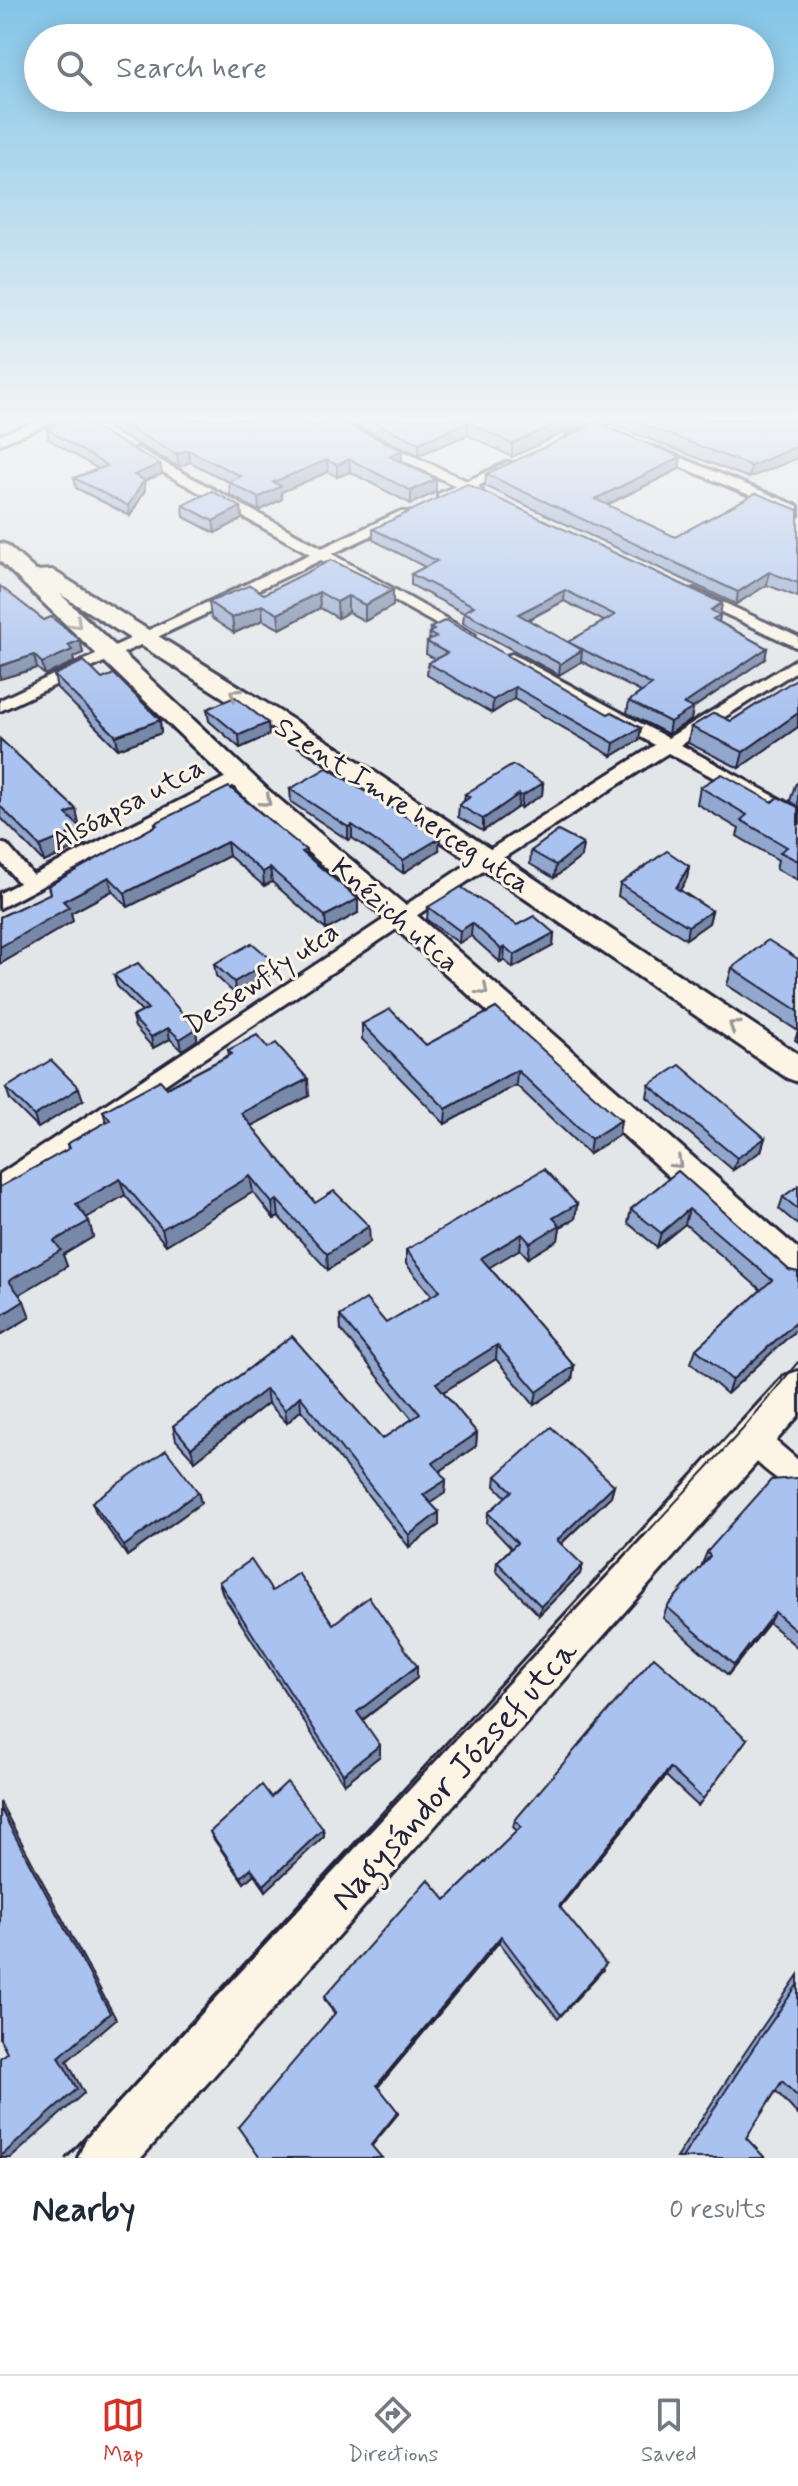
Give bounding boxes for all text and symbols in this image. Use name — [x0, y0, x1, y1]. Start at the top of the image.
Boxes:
search box — [24, 24, 774, 112]
icon: search — [52, 46, 96, 90]
text: Search here — [116, 49, 267, 88]
one-way arrow — [67, 614, 81, 628]
one-way arrow — [230, 689, 244, 704]
street label: Szent Imre herceg utca — [267, 709, 537, 903]
street label: Alsóapsa utca — [45, 749, 211, 861]
one-way arrow — [256, 791, 271, 806]
street label: Knézich utca — [323, 850, 466, 982]
street label: Dessewffy utca — [178, 914, 347, 1044]
one-way arrow — [473, 980, 488, 995]
one-way arrow — [728, 1021, 742, 1036]
one-way arrow — [667, 1154, 682, 1168]
street label: Nagysándor József utca — [321, 1630, 591, 1923]
text: Nearby — [32, 2188, 136, 2233]
text: 0 results — [669, 2193, 766, 2227]
tab: Map — [101, 2393, 145, 2469]
tab: Directions — [348, 2393, 438, 2469]
tab: Saved — [641, 2393, 697, 2469]

